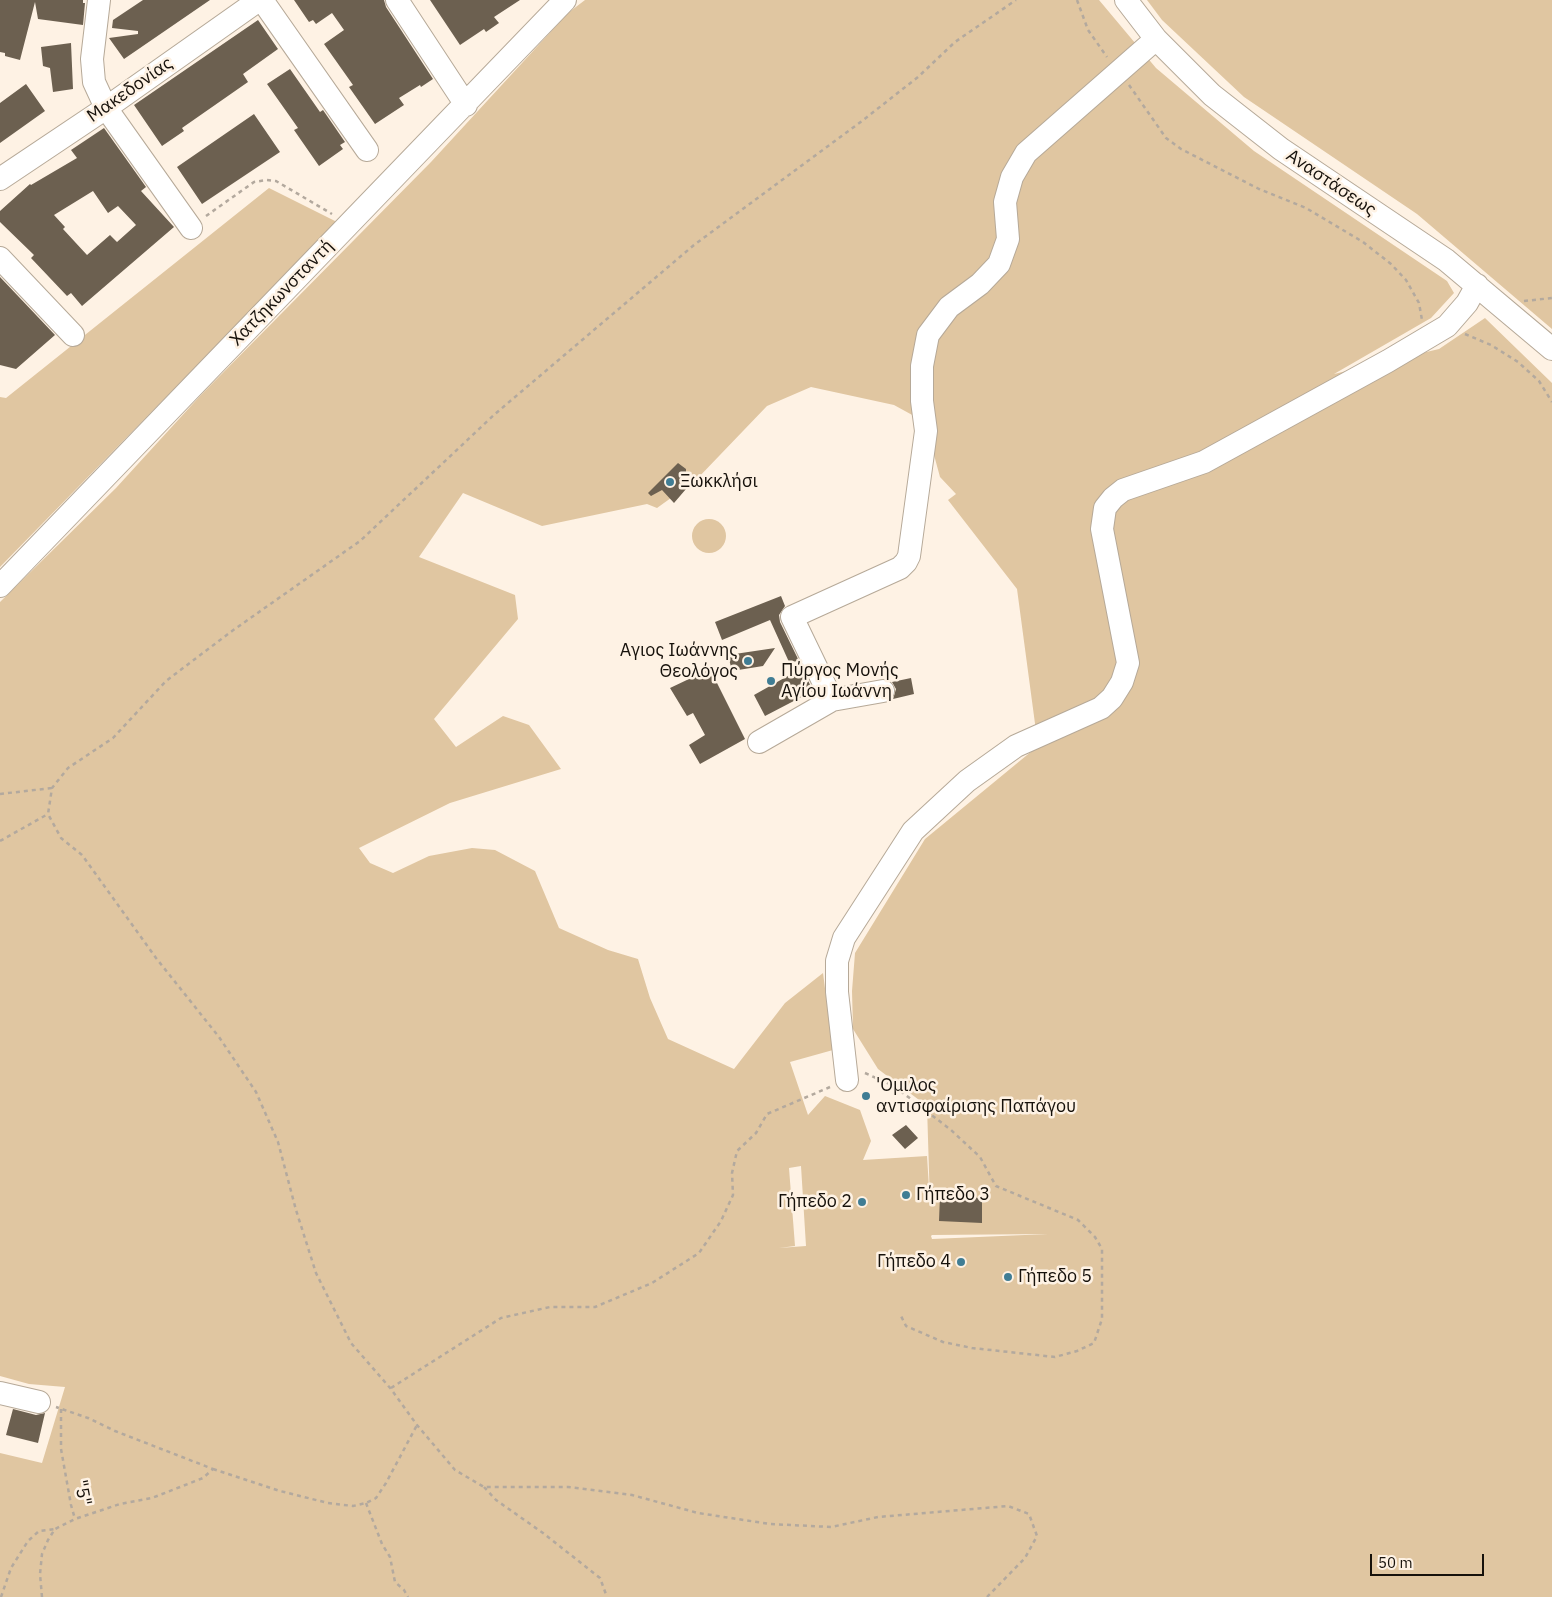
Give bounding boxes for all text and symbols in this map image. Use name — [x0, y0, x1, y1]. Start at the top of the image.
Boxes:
street label: Μακεδονίας — [83, 53, 177, 127]
street label: Αναστάσεως — [1282, 145, 1380, 221]
street label: Χατζηκωνσταντή — [226, 235, 338, 351]
place label: Ξωκκλήσι — [680, 471, 758, 493]
marker: Ξωκκλήσι — [664, 476, 676, 488]
place label: Αγιος Ιωάννης Θεολόγος — [620, 640, 738, 682]
marker: Αγιος Ιωάννης Θεολόγος — [742, 655, 754, 667]
place label: Πύργος Μονής Αγίου Ιωάννη — [781, 660, 899, 702]
marker: Πύργος Μονής Αγίου Ιωάννη — [765, 675, 777, 687]
place label: 'Ομιλος αντισφαίρισης Παπάγου — [876, 1075, 1076, 1118]
marker: 'Ομιλος αντισφαίρισης Παπάγου — [860, 1090, 872, 1102]
place label: Γήπεδο 3 — [916, 1184, 990, 1206]
marker: Γήπεδο 3 — [900, 1189, 912, 1201]
place label: Γήπεδο 2 — [778, 1191, 852, 1213]
marker: Γήπεδο 2 — [856, 1196, 868, 1208]
place label: Γήπεδο 4 — [877, 1251, 951, 1273]
marker: Γήπεδο 4 — [955, 1256, 967, 1268]
place label: Γήπεδο 5 — [1018, 1266, 1092, 1288]
marker: Γήπεδο 5 — [1002, 1271, 1014, 1283]
street label: "5" — [69, 1478, 95, 1508]
scale bar — [1372, 1544, 1486, 1576]
text: 50 m — [1378, 1553, 1413, 1572]

